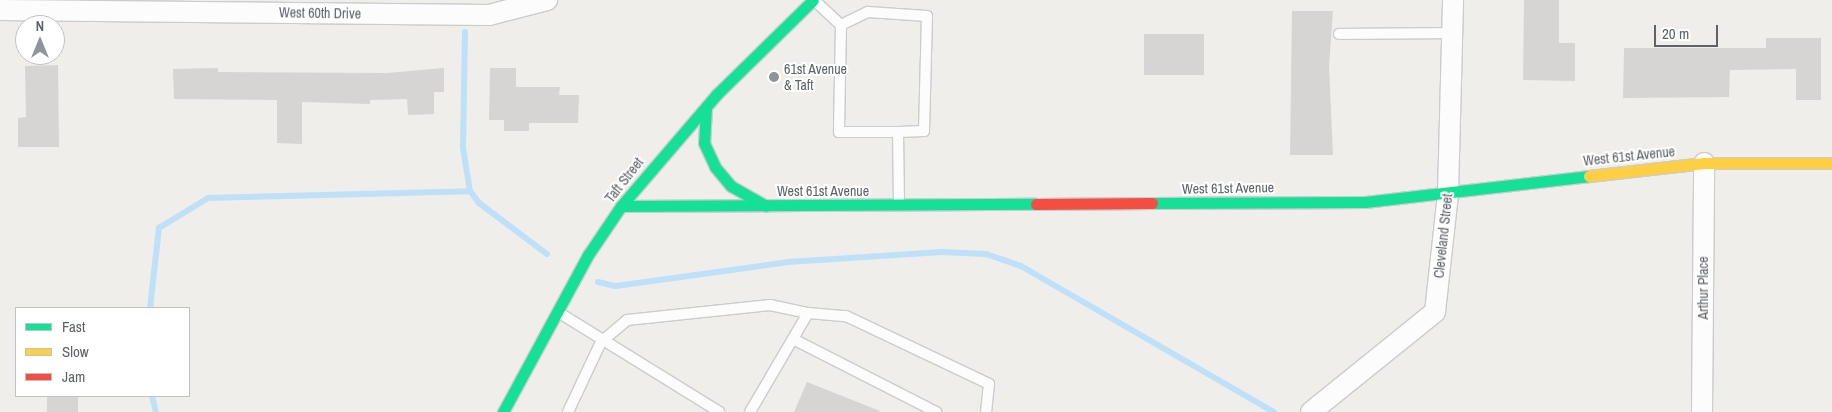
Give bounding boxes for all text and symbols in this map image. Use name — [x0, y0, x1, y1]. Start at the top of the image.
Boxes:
street label: West 60th Drive — [279, 4, 361, 22]
north arrow — [15, 15, 65, 65]
scale bar — [1657, 15, 1721, 47]
text: N — [36, 17, 44, 35]
text: 20 m — [1662, 23, 1689, 44]
place label: 61st Avenue & Taft — [784, 61, 848, 94]
marker: 61st Avenue & Taft — [768, 71, 780, 83]
street label: West 61st Avenue — [1582, 143, 1676, 169]
street label: Taft Street — [601, 154, 647, 206]
street label: West 61st Avenue — [1181, 179, 1275, 197]
street label: West 61st Avenue — [777, 183, 869, 199]
street label: Cleveland Street — [1430, 193, 1456, 279]
street label: Arthur Place — [1695, 256, 1711, 320]
legend — [15, 307, 190, 397]
text: Fast — [62, 316, 85, 337]
text: Slow — [62, 341, 89, 362]
text: Jam — [62, 366, 85, 387]

